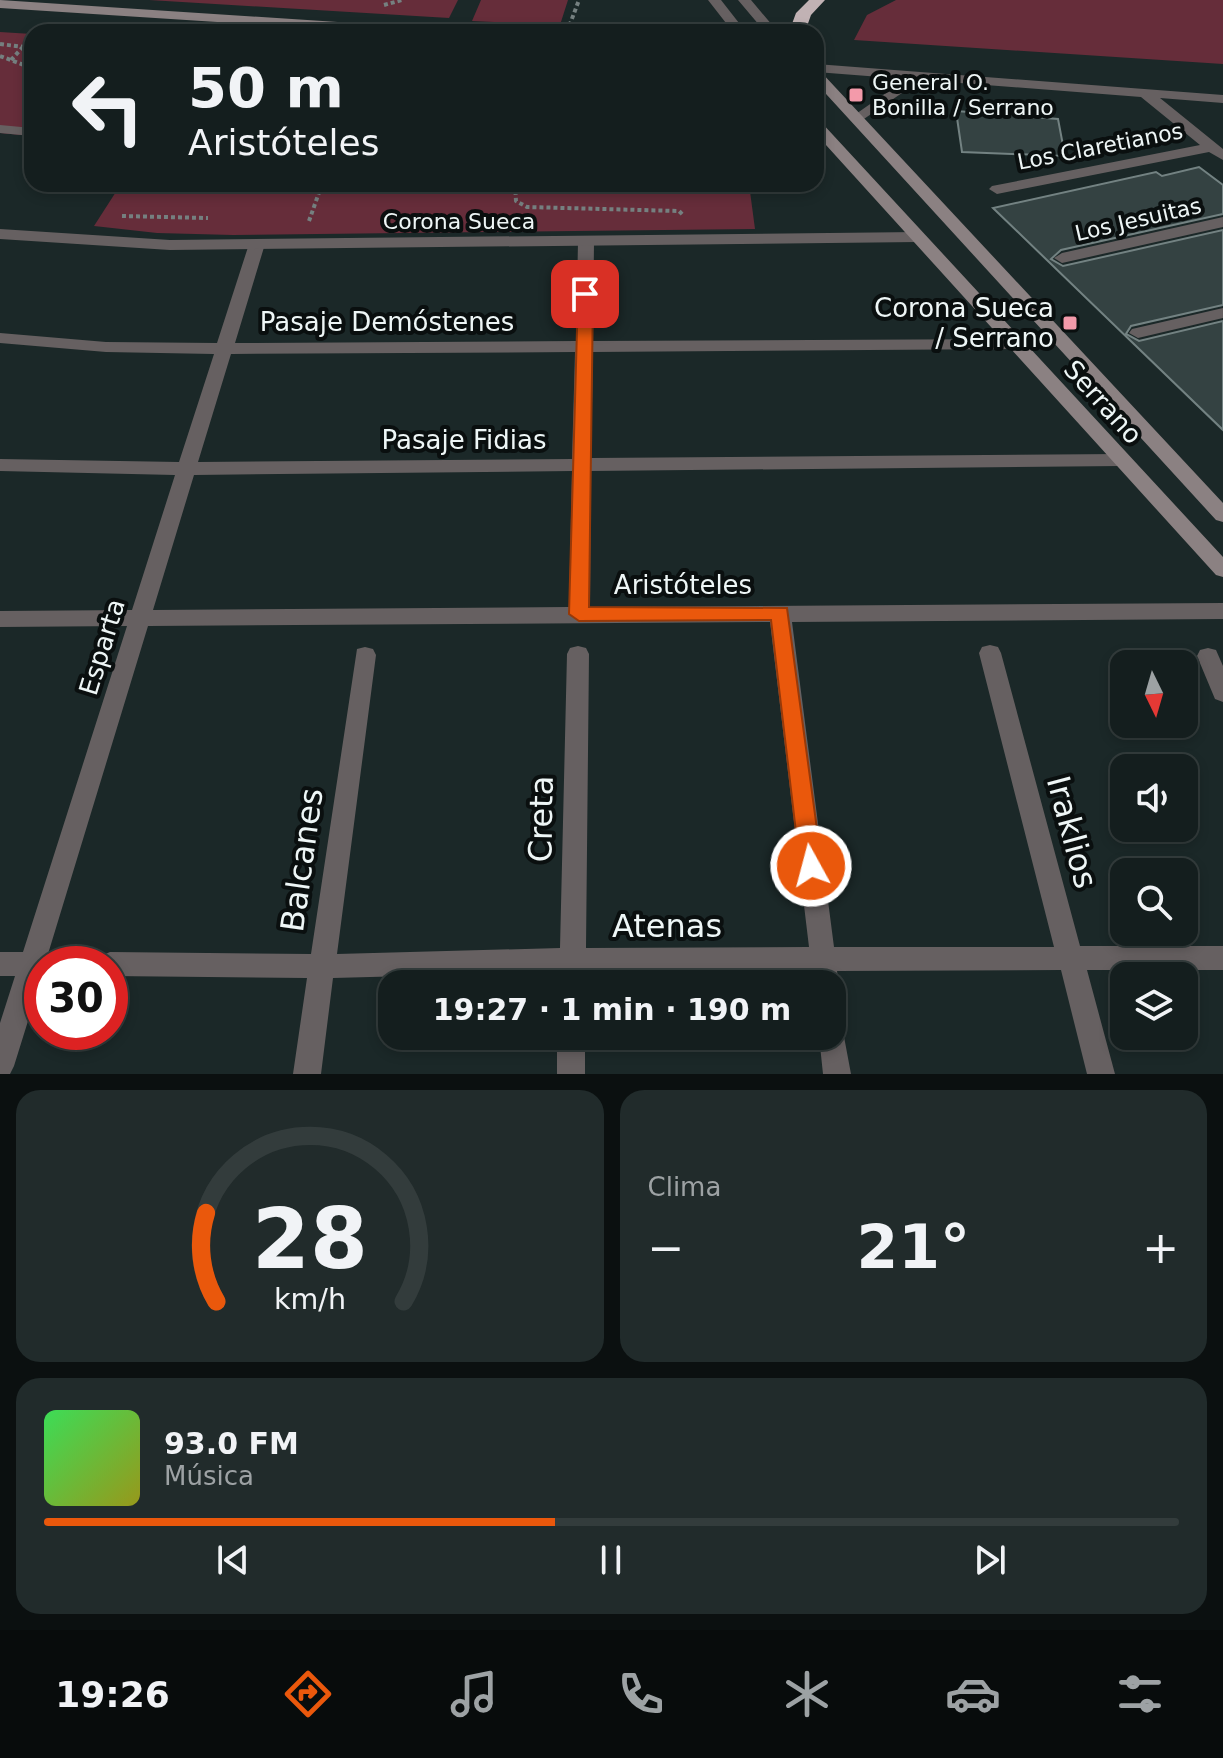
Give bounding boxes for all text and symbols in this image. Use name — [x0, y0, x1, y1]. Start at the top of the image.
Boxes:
text: 50 m — [188, 55, 344, 120]
icon: left — [56, 56, 160, 160]
place label: General O. Bonilla / Serrano — [872, 70, 1054, 120]
marker: General O. Bonilla / Serrano — [847, 86, 865, 104]
street label: Los Claretianos — [1015, 118, 1185, 175]
text: Aristóteles — [188, 122, 380, 163]
street label: Los Jesuitas — [1072, 193, 1204, 246]
street label: Corona Sueca — [383, 209, 535, 234]
pin — [551, 260, 619, 328]
icon: arrive — [563, 272, 607, 316]
place label: Corona Sueca / Serrano — [874, 293, 1054, 353]
street label: Pasaje Demóstenes — [260, 307, 514, 337]
marker: Corona Sueca / Serrano — [1061, 314, 1079, 332]
street label: Serrano — [1058, 354, 1148, 450]
street label: Pasaje Fidias — [382, 425, 546, 455]
street label: Aristóteles — [614, 570, 752, 600]
street label: Esparta — [73, 595, 131, 699]
north arrow — [1110, 650, 1198, 738]
map controls — [1110, 650, 1198, 1050]
button: sound — [1110, 754, 1198, 842]
street label: Iraklios — [1039, 772, 1105, 892]
street label: Creta — [521, 775, 561, 863]
street label: Balcanes — [273, 786, 331, 934]
position arrow — [769, 824, 853, 908]
button: search — [1110, 858, 1198, 946]
street label: Atenas — [612, 907, 722, 945]
speed limit sign: 30 — [24, 946, 128, 1050]
button: layers — [1110, 962, 1198, 1050]
text: 19:27 · 1 min · 190 m — [433, 992, 791, 1027]
text: Clima — [648, 1172, 721, 1202]
text: 28 — [252, 1191, 368, 1288]
text: 21° — [857, 1212, 970, 1282]
text: − — [648, 1222, 684, 1273]
text: + — [1142, 1222, 1179, 1273]
text: km/h — [274, 1282, 346, 1316]
text: 93.0 FM — [164, 1426, 299, 1461]
text: Música — [164, 1461, 254, 1491]
icon: previous — [211, 1538, 255, 1582]
icon: pause — [589, 1538, 633, 1582]
icon: next — [968, 1538, 1012, 1582]
icon: directions — [280, 1666, 336, 1722]
icon: music — [446, 1666, 502, 1722]
icon: phone — [613, 1666, 669, 1722]
icon: climate — [779, 1666, 835, 1722]
icon: car — [945, 1666, 1001, 1722]
icon: filters — [1112, 1666, 1168, 1722]
text: 19:26 — [55, 1674, 170, 1715]

